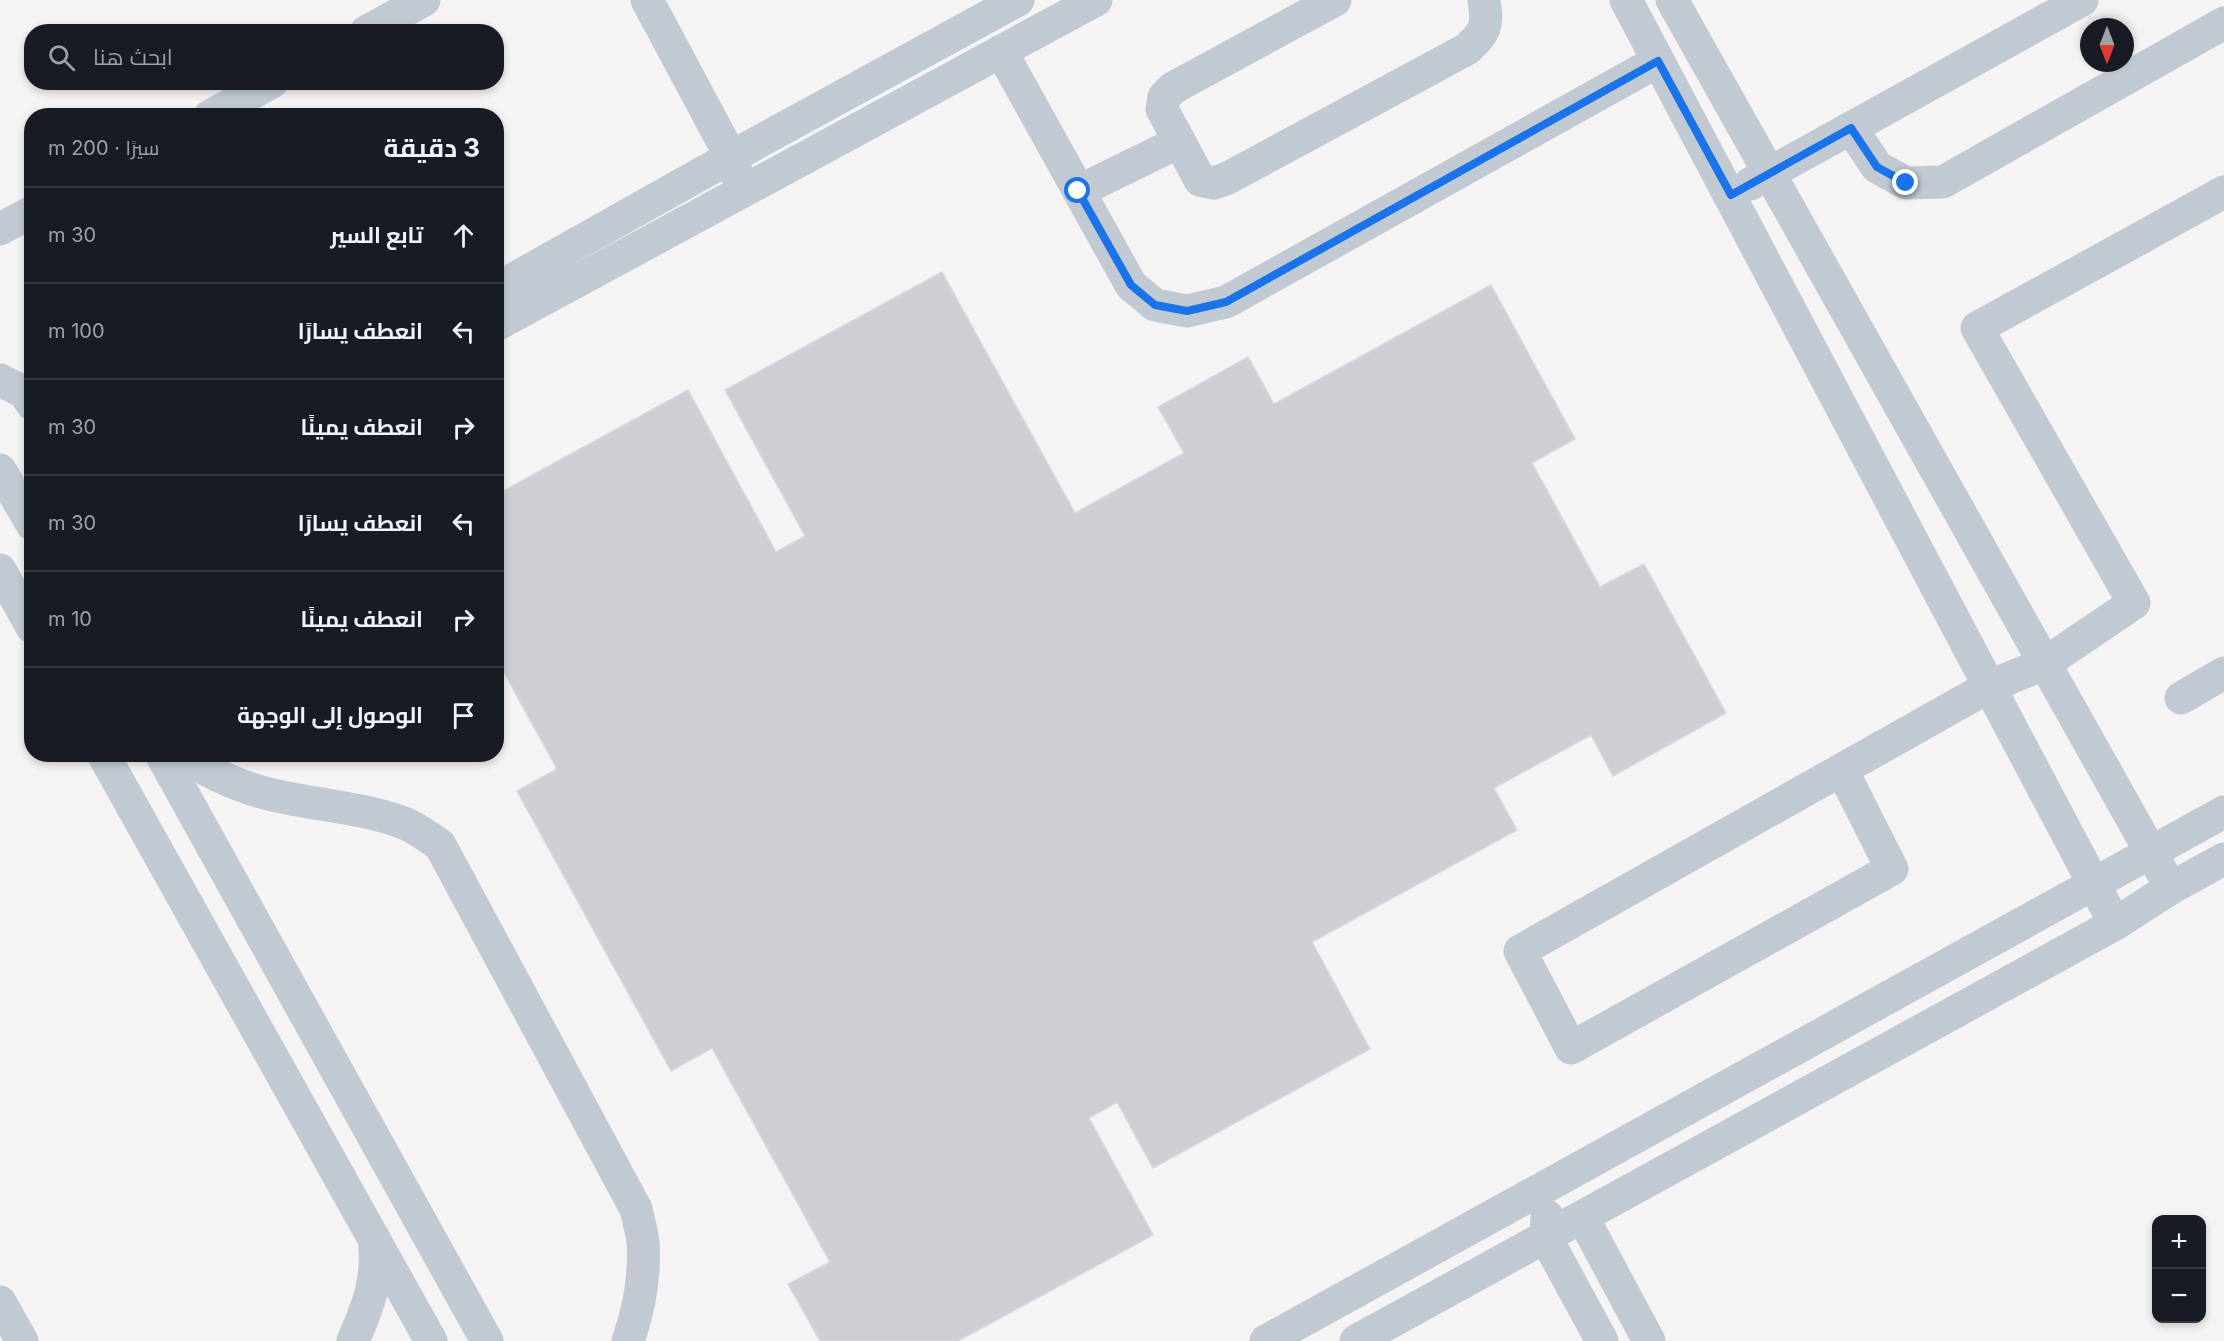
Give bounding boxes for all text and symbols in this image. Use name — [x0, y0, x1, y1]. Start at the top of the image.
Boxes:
north arrow — [2080, 18, 2134, 72]
search box — [24, 24, 504, 90]
icon: search — [45, 41, 78, 74]
text: ابحث هنا — [93, 44, 173, 70]
text: 3 دقيقة — [384, 132, 480, 163]
text: سيرًا · 200 m — [48, 136, 159, 160]
route end — [1892, 169, 1918, 195]
route start — [1064, 177, 1090, 203]
icon: ahead — [447, 219, 480, 252]
text: تابع السير — [330, 222, 423, 248]
text: 30 m — [48, 223, 96, 247]
icon: left — [447, 315, 480, 348]
text: انعطف يسارًا — [298, 318, 423, 344]
text: 100 m — [48, 319, 105, 343]
icon: right — [447, 411, 480, 444]
text: انعطف يمينًا — [301, 414, 423, 440]
text: 30 m — [48, 415, 96, 439]
icon: left — [447, 507, 480, 540]
text: انعطف يسارًا — [298, 510, 423, 536]
text: 30 m — [48, 511, 96, 535]
icon: right — [447, 603, 480, 636]
text: انعطف يمينًا — [301, 606, 423, 632]
text: 10 m — [48, 607, 92, 631]
icon: arrive — [447, 699, 480, 732]
text: الوصول إلى الوجهة — [237, 702, 423, 728]
map controls — [2152, 1215, 2206, 1323]
button: + — [2152, 1215, 2206, 1269]
button: − — [2152, 1269, 2206, 1323]

